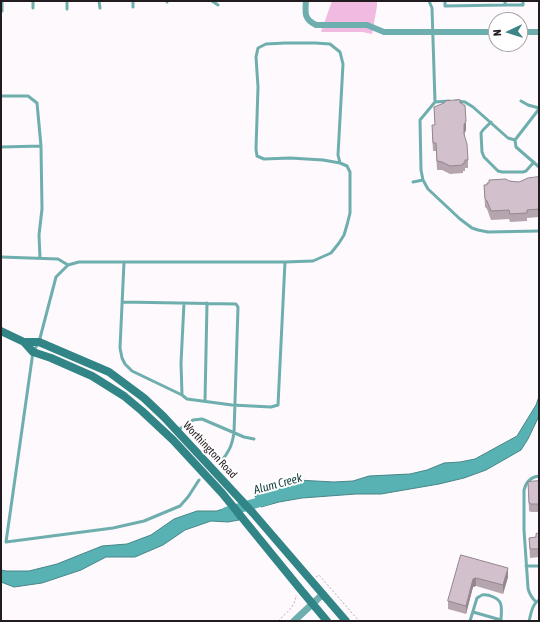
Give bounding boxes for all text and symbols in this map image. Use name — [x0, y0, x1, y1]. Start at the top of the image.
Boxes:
north arrow — [488, 12, 528, 52]
text: N — [491, 29, 503, 36]
street label: Worthington Road — [180, 419, 240, 481]
water label: Alum Creek — [252, 471, 304, 497]

